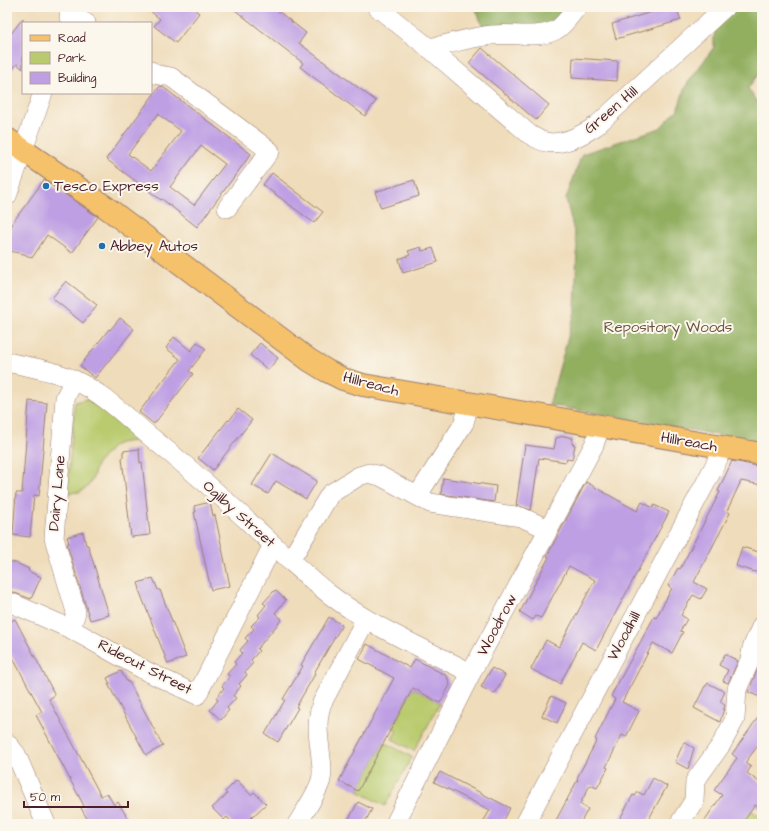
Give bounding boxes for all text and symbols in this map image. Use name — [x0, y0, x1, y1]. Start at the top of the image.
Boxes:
legend — [22, 22, 152, 94]
text: Road — [58, 30, 86, 47]
text: Park — [58, 50, 86, 67]
text: Building — [58, 70, 96, 88]
street label: Green Hill — [580, 81, 642, 139]
place label: Tesco Express — [54, 176, 159, 197]
marker: Tesco Express — [41, 181, 51, 191]
place label: Abbey Autos — [110, 236, 199, 258]
marker: Abbey Autos — [97, 241, 107, 251]
park label: Repository Woods — [604, 317, 733, 339]
street label: Hillreach — [341, 366, 402, 402]
street label: Hillreach — [659, 427, 719, 457]
street label: Dairy Lane — [43, 454, 72, 532]
street label: Ogilby Street — [197, 476, 280, 553]
street label: Woodrow — [472, 590, 522, 660]
street label: Woodhill — [602, 608, 646, 664]
street label: Rideout Street — [94, 634, 196, 700]
scale bar — [24, 783, 128, 809]
text: 50 m — [30, 789, 61, 806]

